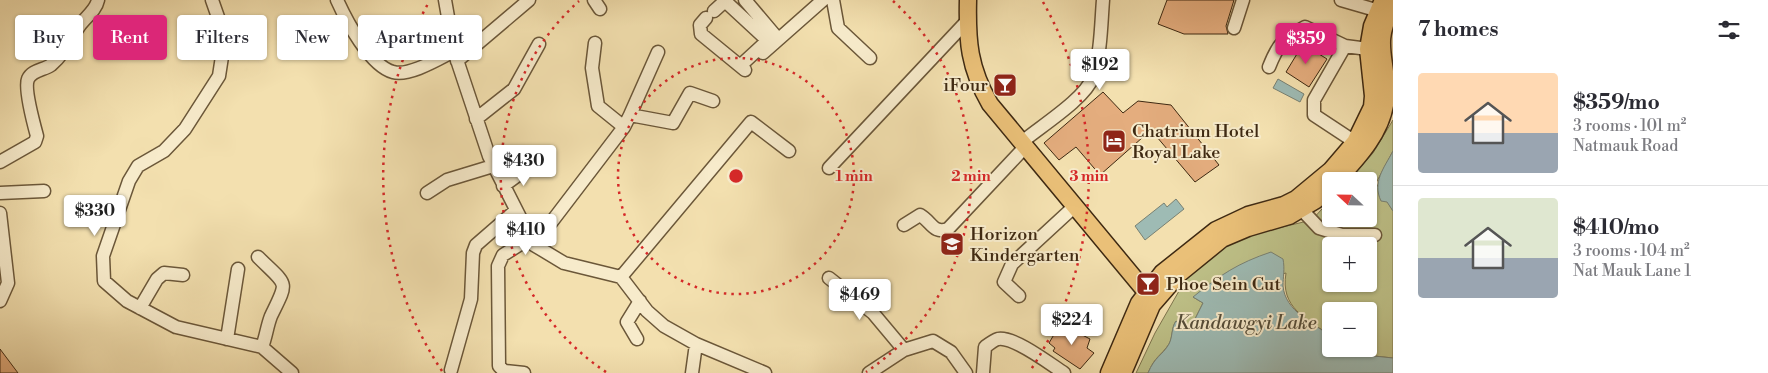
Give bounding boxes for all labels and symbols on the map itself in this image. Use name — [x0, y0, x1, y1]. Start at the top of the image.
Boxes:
pin: $359 — [1276, 22, 1336, 65]
pin: $192 — [1070, 48, 1130, 91]
bar icon: iFour — [992, 72, 1018, 98]
place label: iFour — [943, 74, 988, 97]
place label: Chatrium Hotel Royal Lake — [1132, 120, 1260, 164]
hotel icon: Chatrium Hotel Royal Lake — [1101, 128, 1127, 154]
pin: $430 — [494, 144, 554, 187]
centre of rings — [727, 167, 745, 185]
text: 1 min — [835, 167, 873, 186]
text: 2 min — [951, 167, 991, 186]
text: 3 min — [1069, 167, 1109, 186]
north arrow — [1322, 172, 1378, 228]
pin: $330 — [65, 194, 125, 237]
pin: $410 — [496, 214, 556, 256]
place label: Horizon Kindergarten — [970, 223, 1080, 267]
school or university icon: Horizon Kindergarten — [939, 231, 965, 257]
bar icon: Phoe Sein Cut — [1135, 271, 1161, 297]
place label: Phoe Sein Cut — [1166, 273, 1281, 296]
pin: $469 — [830, 278, 890, 321]
pin: $224 — [1042, 304, 1102, 346]
water label: Kandawgyi Lake — [1176, 311, 1317, 335]

